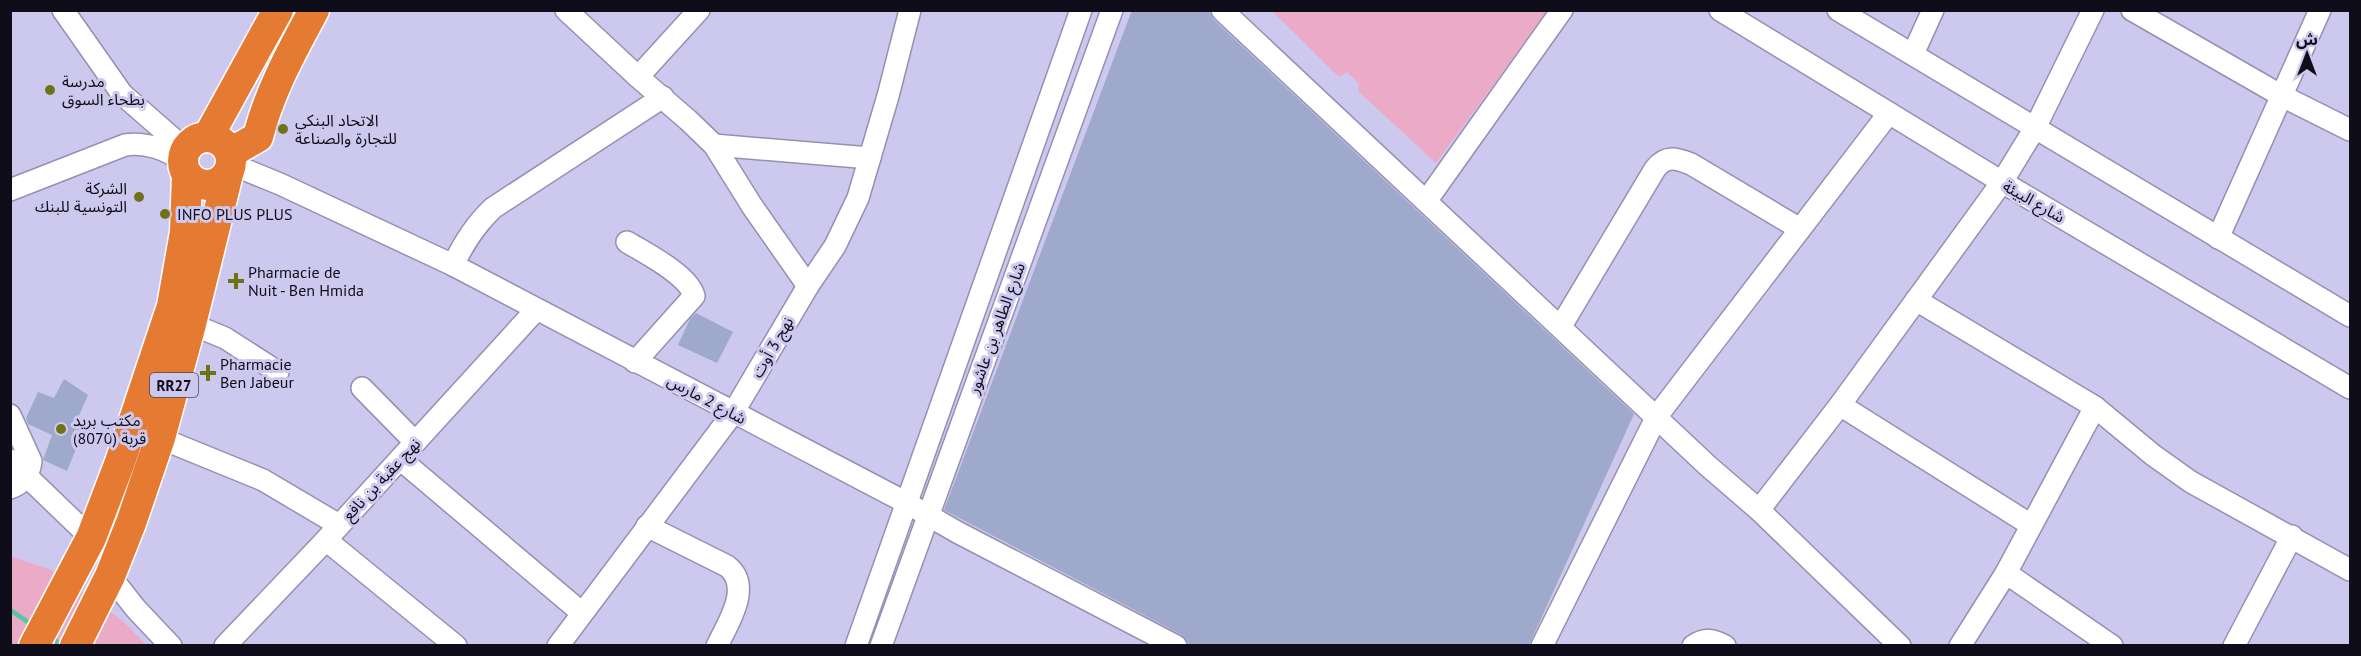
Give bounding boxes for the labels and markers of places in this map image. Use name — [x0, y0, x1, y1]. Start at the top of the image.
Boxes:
place label: مدرسة بطحاء السوق — [62, 71, 145, 109]
marker: مدرسة بطحاء السوق — [43, 83, 57, 97]
place label: الاتحاد البنكي للتجارة والصناعة — [295, 110, 397, 148]
marker: الاتحاد البنكي للتجارة والصناعة — [276, 122, 290, 136]
place label: الشركة التونسية للبنك — [35, 178, 127, 216]
marker: الشركة التونسية للبنك — [132, 190, 146, 204]
place label: INFO PLUS PLUS — [177, 204, 292, 224]
marker: INFO PLUS PLUS — [158, 207, 172, 221]
place label: Pharmacie de Nuit - Ben Hmida — [248, 262, 364, 300]
marker: Pharmacie de Nuit - Ben Hmida — [229, 274, 243, 288]
place label: Pharmacie Ben Jabeur — [220, 354, 294, 392]
marker: Pharmacie Ben Jabeur — [201, 366, 215, 380]
place label: مكتب بريد قربة (8070) — [73, 410, 146, 448]
marker: مكتب بريد قربة (8070) — [54, 422, 68, 436]

